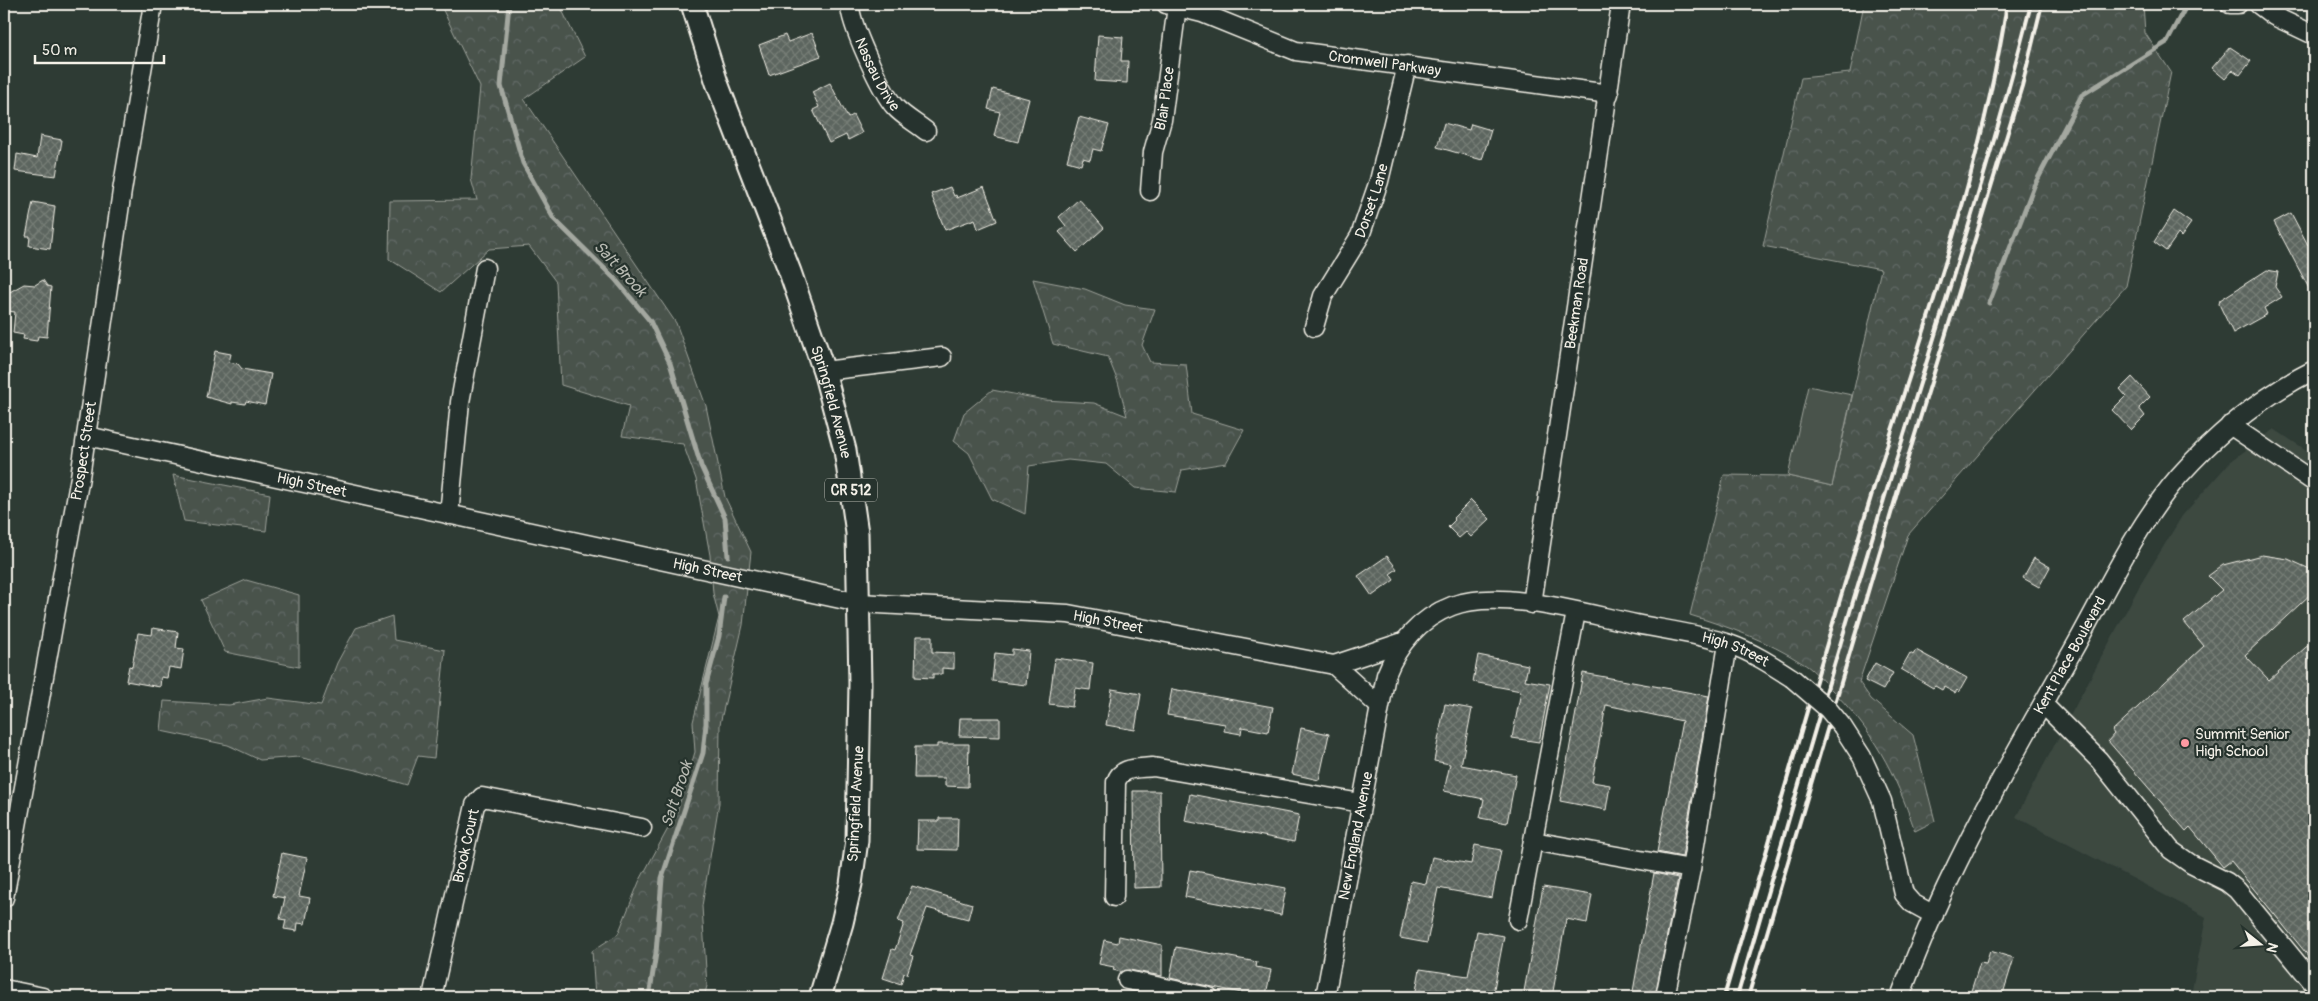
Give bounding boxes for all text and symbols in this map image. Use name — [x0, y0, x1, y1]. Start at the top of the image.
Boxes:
scale bar — [35, 32, 164, 64]
street label: Nassau Drive — [851, 35, 904, 116]
text: 50 m — [42, 41, 77, 60]
street label: Cromwell Parkway — [1327, 46, 1443, 80]
street label: Blair Place — [1150, 65, 1179, 133]
street label: Dorset Lane — [1351, 161, 1393, 240]
water label: Salt Brook — [589, 237, 652, 302]
street label: Beekman Road — [1560, 256, 1593, 350]
street label: Springfield Avenue — [806, 343, 856, 460]
street label: Prospect Street — [66, 399, 101, 502]
street label: High Street — [275, 468, 349, 502]
road number: CR 512 — [825, 478, 877, 502]
street label: High Street — [671, 553, 745, 587]
street label: Kent Place Boulevard — [2029, 593, 2110, 718]
street label: High Street — [1072, 606, 1146, 638]
street label: High Street — [1700, 627, 1773, 671]
place label: Summit Senior High School — [2195, 725, 2291, 761]
marker: Summit Senior High School — [2179, 737, 2191, 749]
street label: Springfield Avenue — [843, 745, 869, 863]
water label: Salt Brook — [657, 757, 698, 830]
street label: New England Avenue — [1334, 770, 1377, 902]
street label: Brook Court — [448, 806, 484, 885]
north arrow — [2236, 918, 2286, 968]
text: N — [2262, 941, 2281, 955]

